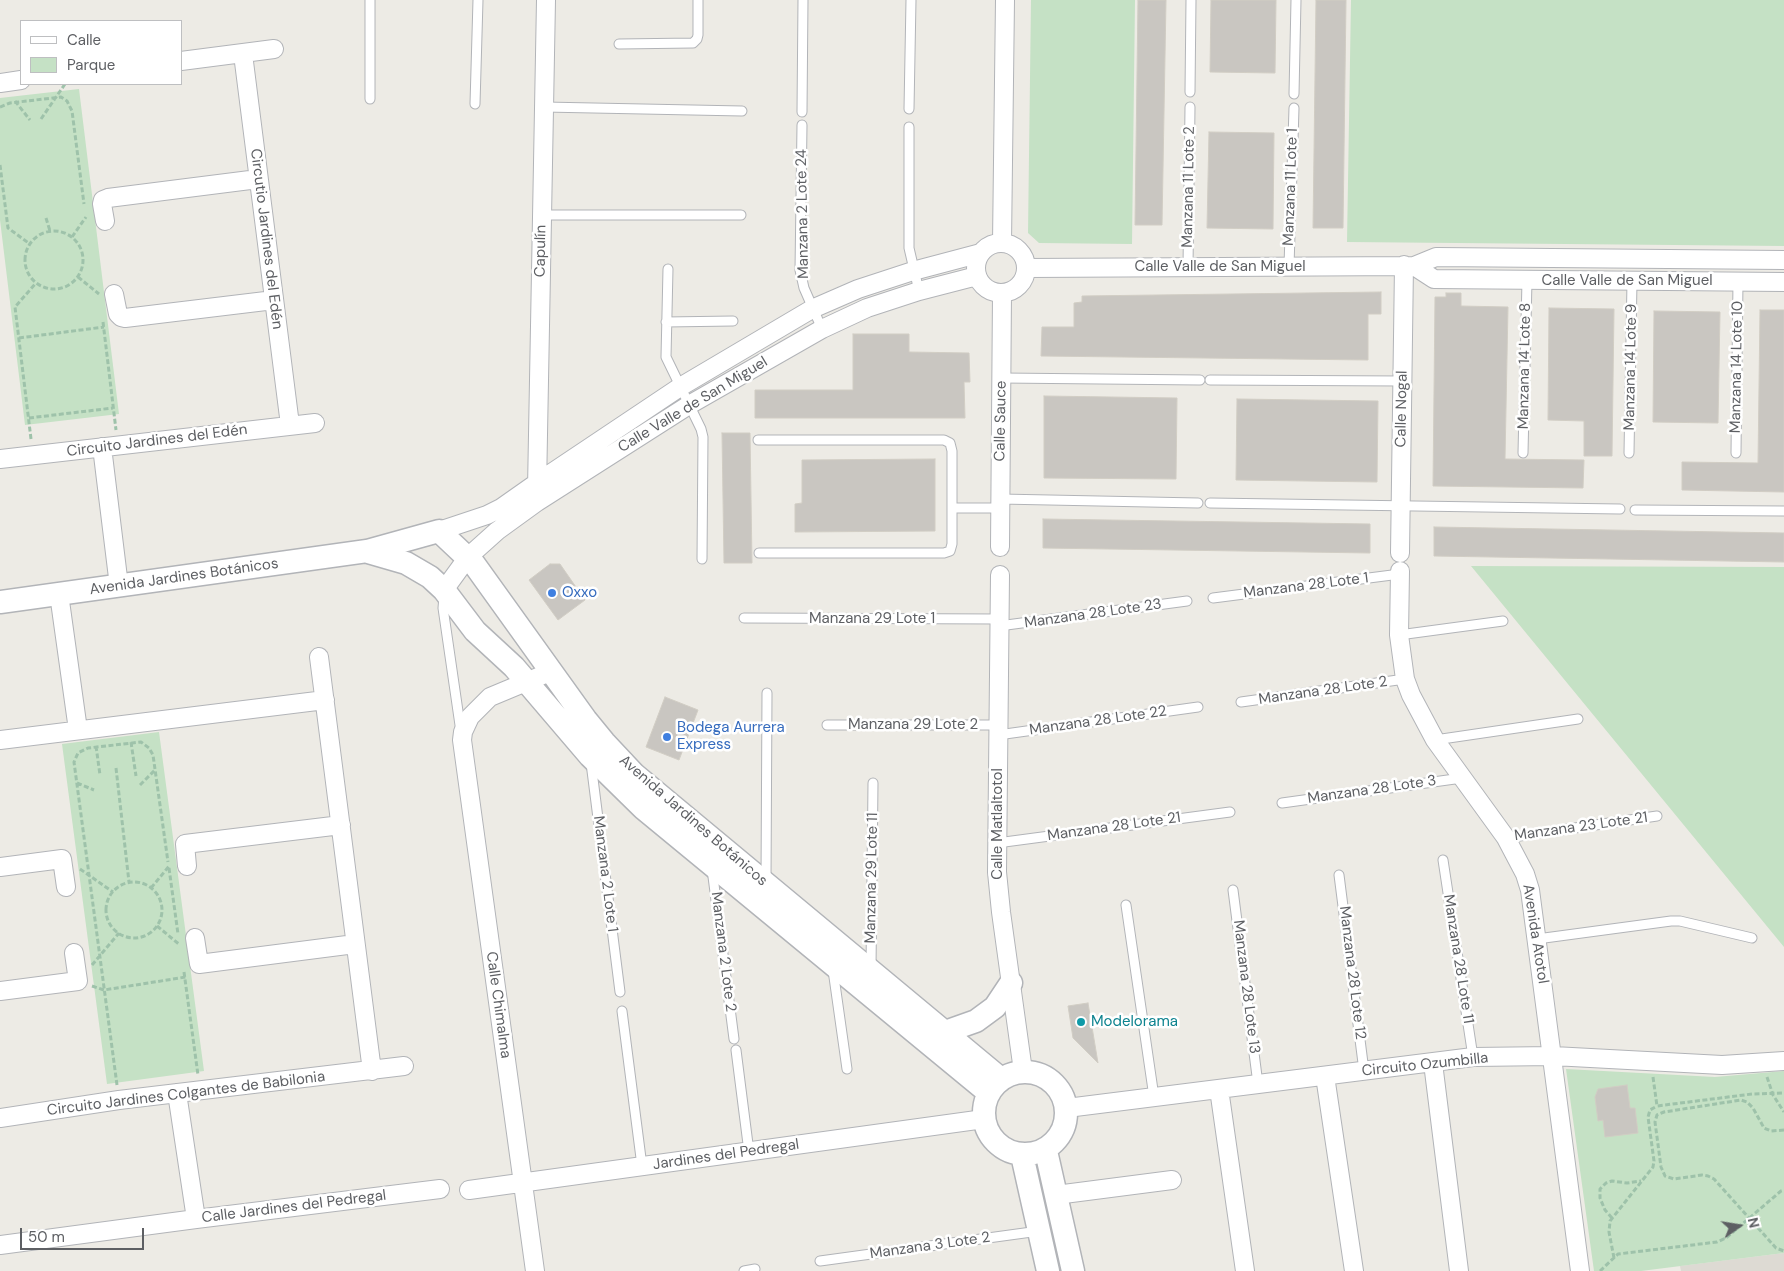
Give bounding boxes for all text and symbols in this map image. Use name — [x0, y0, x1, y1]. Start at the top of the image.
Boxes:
legend — [20, 20, 182, 85]
text: Calle — [67, 30, 101, 50]
text: Parque — [67, 55, 115, 75]
street label: Manzana 11 Lote 2 — [1179, 126, 1199, 248]
street label: Manzana 11 Lote 1 — [1280, 128, 1302, 246]
street label: Circutio Jardines del Edén — [246, 148, 286, 330]
street label: Manzana 2 Lote 24 — [793, 149, 813, 279]
street label: Capulín — [532, 225, 550, 277]
street label: Calle Valle de San Miguel — [1134, 258, 1306, 276]
street label: Calle Valle de San Miguel — [1541, 272, 1713, 290]
street label: Manzana 14 Lote 10 — [1727, 301, 1747, 433]
street label: Manzana 14 Lote 8 — [1515, 303, 1535, 429]
street label: Manzana 14 Lote 9 — [1621, 303, 1641, 431]
street label: Calle Valle de San Miguel — [615, 353, 771, 457]
street label: Calle Nogal — [1392, 370, 1412, 448]
street label: Calle Sauce — [991, 381, 1011, 461]
street label: Circuito Jardines del Edén — [66, 421, 248, 461]
street label: Avenida Jardines Botánicos — [88, 555, 280, 599]
street label: Manzana 28 Lote 1 — [1243, 569, 1369, 603]
place label: Oxxo — [562, 584, 597, 602]
marker: Oxxo — [546, 587, 558, 599]
street label: Manzana 28 Lote 23 — [1023, 595, 1163, 633]
street label: Manzana 29 Lote 1 — [809, 610, 935, 628]
street label: Manzana 28 Lote 2 — [1258, 673, 1388, 709]
street label: Manzana 28 Lote 22 — [1028, 702, 1168, 740]
street label: Manzana 29 Lote 2 — [848, 716, 978, 734]
place label: Bodega Aurrera Express — [677, 719, 785, 754]
marker: Bodega Aurrera Express — [661, 731, 673, 743]
street label: Avenida Jardines Botánicos — [615, 752, 771, 890]
street label: Calle Matlaltotol — [989, 768, 1007, 880]
street label: Manzana 28 Lote 3 — [1306, 772, 1438, 808]
street label: Manzana 28 Lote 21 — [1046, 809, 1182, 845]
street label: Manzana 23 Lote 21 — [1513, 809, 1649, 845]
street label: Manzana 29 Lote 11 — [862, 812, 882, 944]
street label: Manzana 2 Lote 1 — [589, 815, 621, 933]
street label: Avenida Atotol — [1518, 883, 1552, 985]
street label: Manzana 2 Lote 2 — [707, 891, 739, 1013]
street label: Manzana 28 Lote 11 — [1439, 893, 1477, 1025]
street label: Manzana 28 Lote 12 — [1335, 905, 1369, 1041]
street label: Manzana 28 Lote 13 — [1229, 919, 1263, 1055]
street label: Calle Chimalma — [482, 951, 514, 1059]
place label: Modelorama — [1091, 1013, 1178, 1031]
marker: Modelorama — [1075, 1016, 1087, 1028]
street label: Circuito Ozumbilla — [1361, 1049, 1489, 1081]
street label: Circuito Jardines Colgantes de Babilonia — [46, 1068, 326, 1120]
street label: Jardines del Pedregal — [652, 1136, 800, 1174]
street label: Calle Jardines del Pedregal — [201, 1187, 387, 1227]
north arrow — [1714, 1201, 1764, 1251]
text: N — [1744, 1216, 1764, 1230]
scale bar — [22, 1218, 146, 1250]
text: 50 m — [28, 1227, 65, 1247]
street label: Manzana 3 Lote 2 — [869, 1229, 991, 1263]

